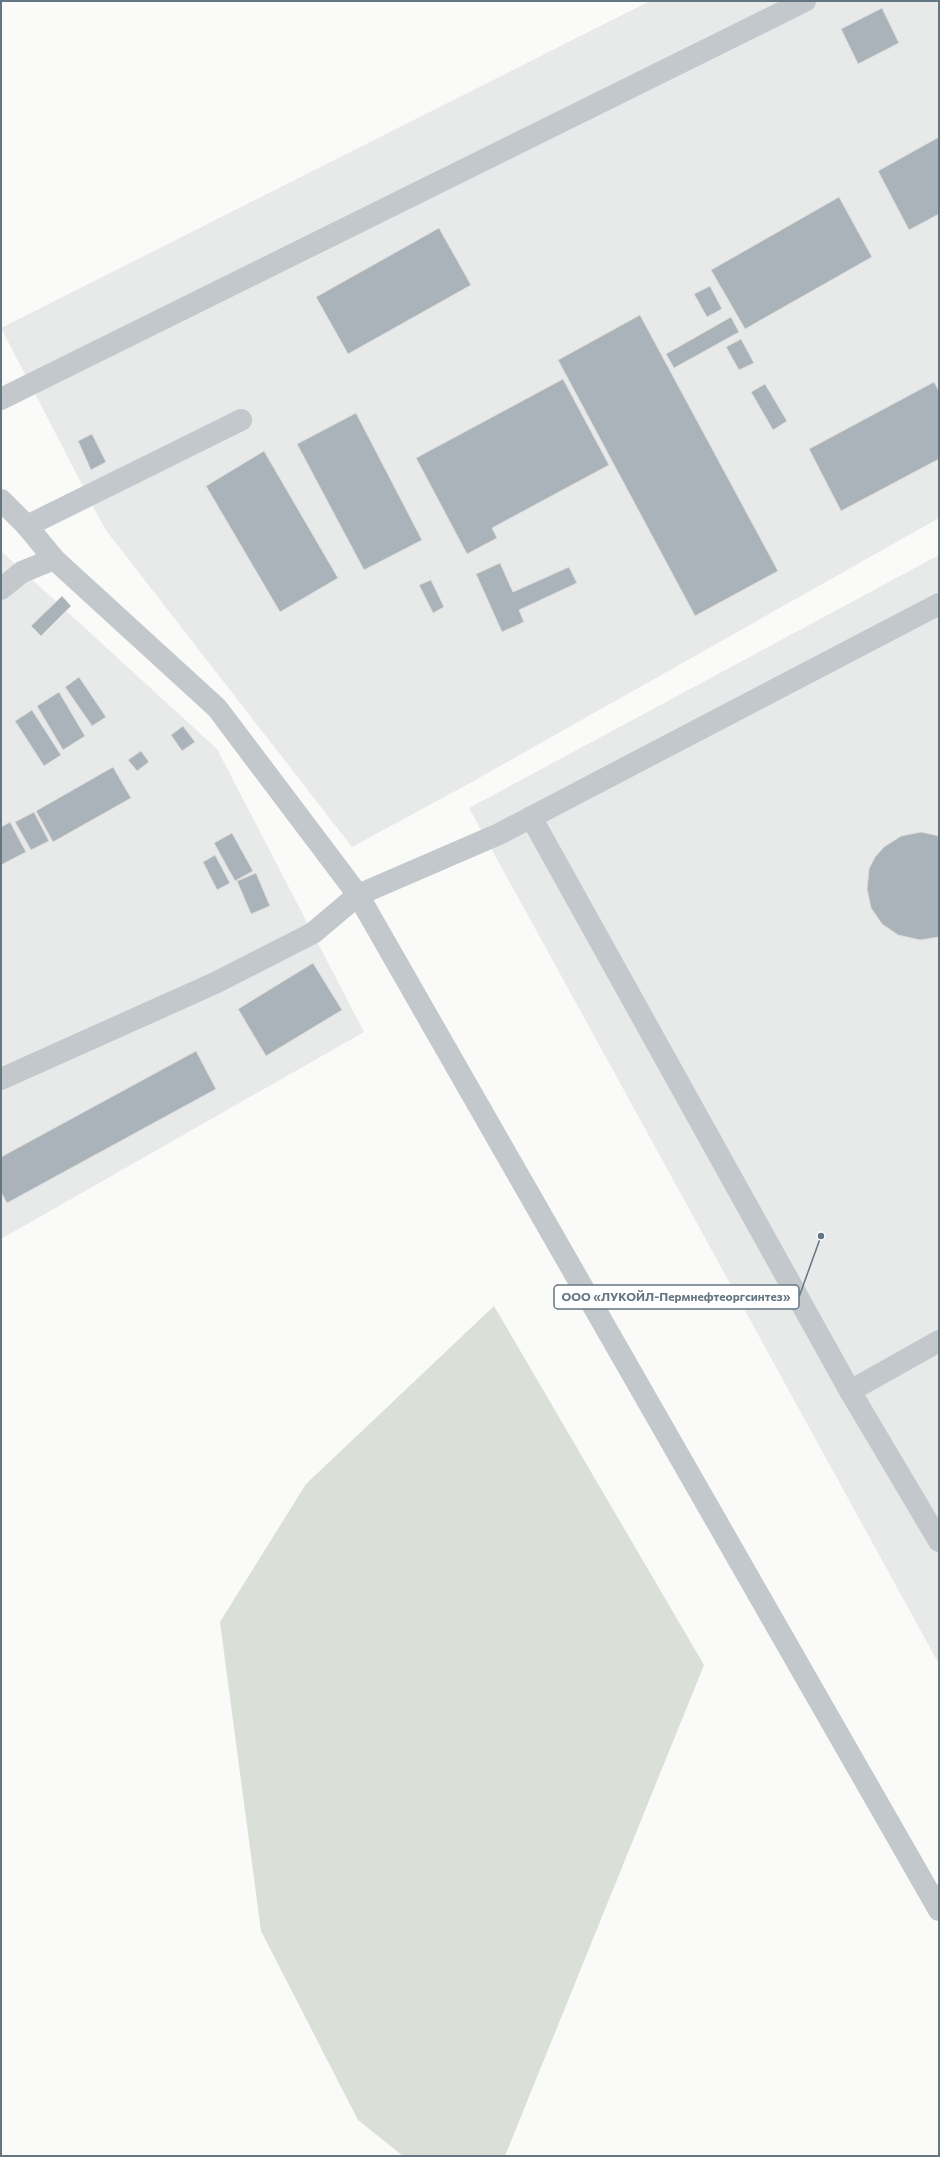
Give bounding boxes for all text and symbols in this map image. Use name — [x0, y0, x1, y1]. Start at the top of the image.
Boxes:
callout: ООО «ЛУКОЙЛ-Пермнефтеоргсинтез» — [554, 1285, 799, 1309]
text: ООО «ЛУКОЙЛ-Пермнефтеоргсинтез» — [562, 1289, 791, 1303]

